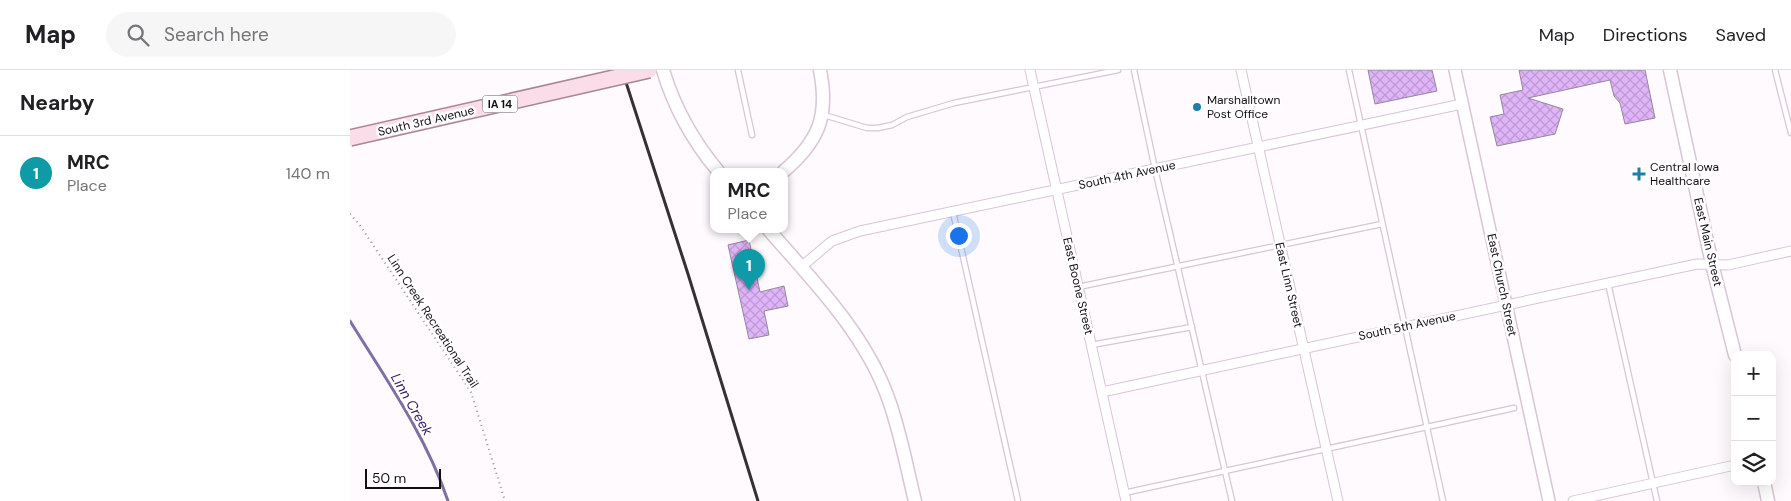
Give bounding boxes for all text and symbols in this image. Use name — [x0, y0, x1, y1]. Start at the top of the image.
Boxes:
search box — [106, 12, 456, 57]
text: Map — [25, 19, 76, 50]
icon: search — [124, 21, 152, 49]
text: Search here — [164, 22, 269, 47]
text: Map — [1539, 23, 1575, 47]
text: Directions — [1603, 23, 1688, 47]
text: Saved — [1716, 23, 1766, 47]
text: Nearby — [20, 89, 94, 117]
place label: Marshalltown Post Office — [1207, 92, 1280, 122]
road number: IA 14 — [482, 96, 518, 112]
marker: Marshalltown Post Office — [1191, 101, 1203, 113]
street label: South 3rd Avenue — [376, 102, 476, 140]
text: MRC — [67, 150, 110, 175]
street label: South 4th Avenue — [1077, 157, 1177, 193]
place label: Central Iowa Healthcare — [1650, 159, 1719, 189]
text: 1 — [33, 163, 39, 184]
text: 140 m — [286, 163, 330, 184]
marker: Central Iowa Healthcare — [1632, 167, 1646, 181]
popup — [710, 168, 788, 233]
text: Place — [67, 175, 107, 196]
text: MRC — [728, 178, 770, 203]
street label: East Main Street — [1690, 196, 1726, 288]
text: Place — [728, 203, 767, 224]
your location — [946, 223, 972, 249]
street label: East Church Street — [1483, 232, 1521, 338]
street label: East Boone Street — [1059, 236, 1097, 336]
street label: East Linn Street — [1271, 241, 1307, 330]
pin: 1 — [733, 249, 765, 290]
street label: Linn Creek Recreational Trail — [384, 251, 482, 391]
street label: South 5th Avenue — [1357, 308, 1457, 344]
map controls — [1731, 351, 1776, 486]
button: + — [1731, 351, 1776, 396]
water label: Linn Creek — [387, 370, 437, 439]
button: − — [1731, 396, 1776, 441]
button: layers — [1731, 441, 1776, 486]
scale bar — [365, 466, 441, 489]
text: 50 m — [372, 469, 406, 487]

